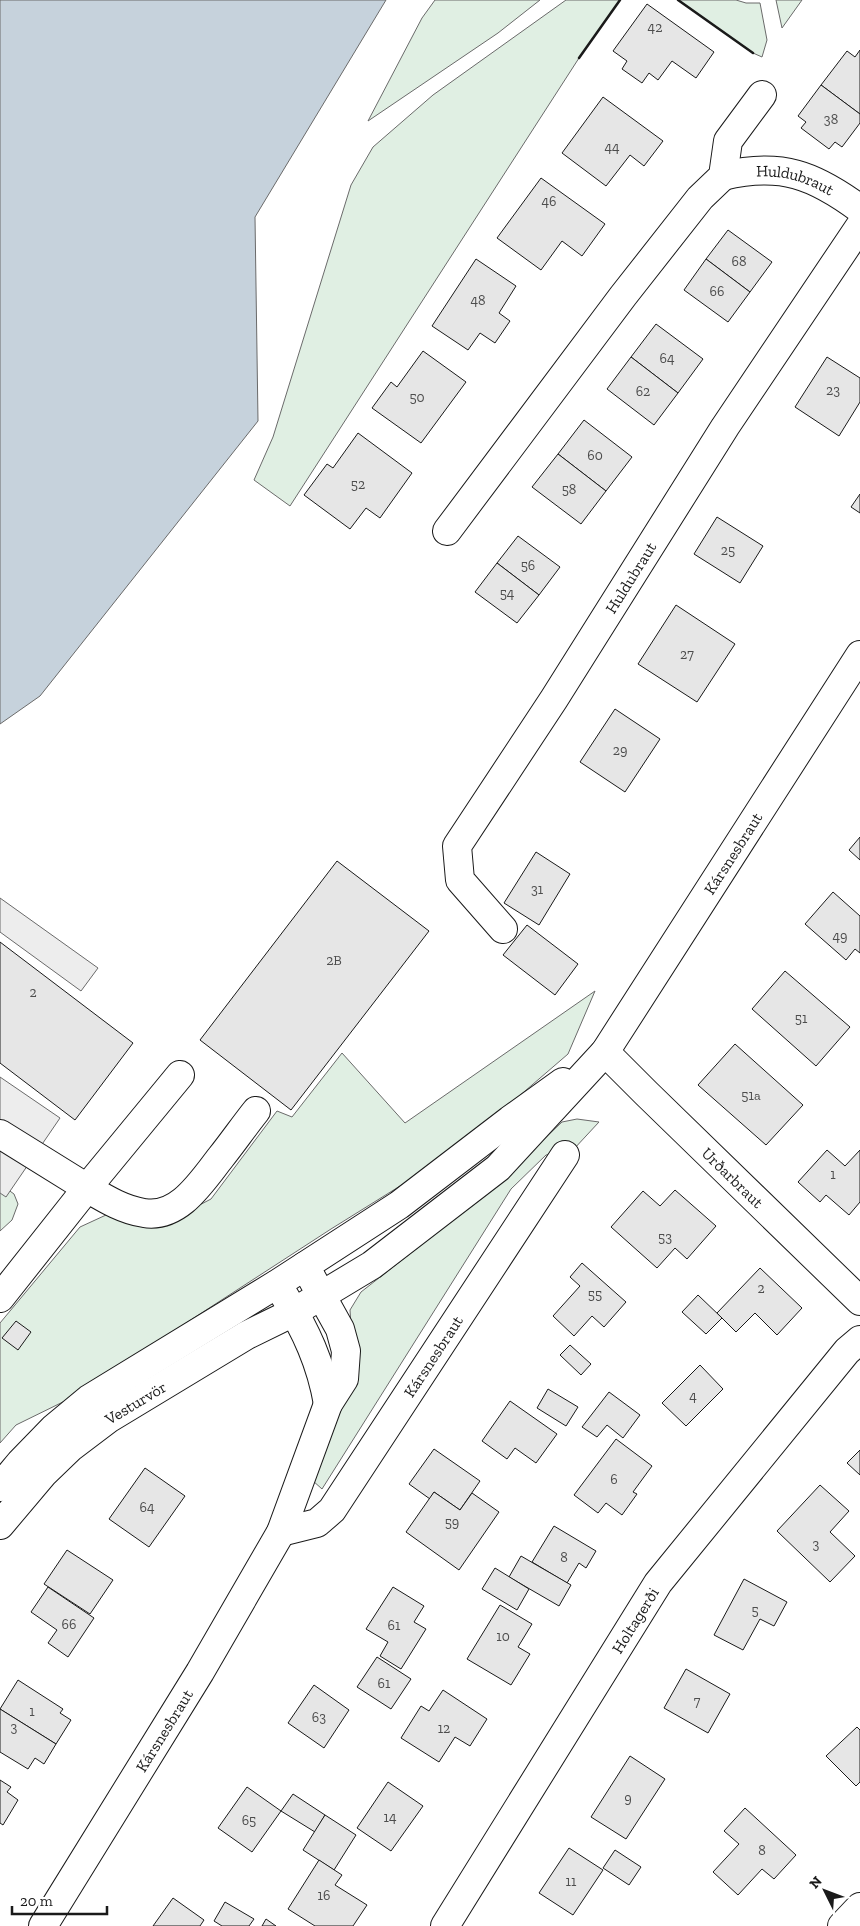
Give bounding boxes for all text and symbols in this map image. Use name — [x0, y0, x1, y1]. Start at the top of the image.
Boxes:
house number: 42 — [648, 19, 662, 36]
house number: 38 — [824, 111, 838, 128]
house number: 44 — [604, 139, 620, 156]
street label: Huldubraut — [756, 161, 838, 199]
house number: 46 — [542, 193, 556, 210]
house number: 68 — [732, 253, 746, 270]
house number: 66 — [710, 283, 724, 300]
house number: 48 — [470, 292, 486, 309]
house number: 64 — [660, 350, 675, 367]
house number: 23 — [826, 382, 840, 399]
house number: 62 — [636, 383, 650, 400]
house number: 50 — [409, 389, 425, 406]
house number: 60 — [587, 447, 603, 464]
house number: 52 — [351, 476, 365, 493]
house number: 58 — [562, 481, 576, 498]
street label: Huldubraut — [601, 538, 660, 617]
house number: 25 — [721, 542, 735, 559]
house number: 56 — [521, 557, 535, 574]
house number: 54 — [500, 585, 515, 602]
house number: 27 — [680, 646, 694, 663]
house number: 29 — [613, 742, 627, 759]
street label: Kársnesbraut — [700, 809, 766, 898]
house number: 31 — [531, 881, 544, 898]
house number: 49 — [833, 928, 847, 945]
house number: 2B — [326, 952, 342, 969]
house number: 2 — [29, 984, 37, 1001]
house number: 51 — [795, 1010, 808, 1027]
house number: 51a — [741, 1087, 761, 1104]
street label: Urðarbraut — [698, 1143, 768, 1212]
house number: 1 — [830, 1166, 836, 1183]
house number: 53 — [658, 1229, 672, 1246]
house number: 2 — [757, 1280, 765, 1297]
house number: 55 — [588, 1286, 602, 1303]
street label: Kársnesbraut — [399, 1312, 467, 1400]
street label: Vesturvör — [100, 1377, 170, 1429]
house number: 4 — [689, 1388, 697, 1405]
house number: 6 — [610, 1471, 618, 1488]
house number: 64 — [140, 1499, 155, 1516]
house number: 59 — [445, 1514, 459, 1531]
house number: 3 — [813, 1536, 820, 1553]
house number: 8 — [560, 1549, 568, 1566]
street label: Holtagerði — [607, 1583, 663, 1657]
house number: 5 — [751, 1602, 759, 1619]
house number: 66 — [62, 1616, 76, 1633]
house number: 61 — [388, 1617, 401, 1634]
house number: 10 — [496, 1628, 510, 1645]
house number: 61 — [378, 1675, 391, 1692]
street label: Kársnesbraut — [131, 1686, 197, 1775]
house number: 7 — [694, 1693, 701, 1710]
house number: 1 — [29, 1703, 35, 1720]
house number: 63 — [312, 1709, 326, 1726]
house number: 3 — [11, 1719, 18, 1736]
house number: 12 — [438, 1720, 450, 1737]
house number: 9 — [624, 1790, 632, 1807]
house number: 14 — [384, 1809, 397, 1826]
house number: 65 — [242, 1812, 256, 1829]
house number: 8 — [758, 1842, 766, 1859]
north arrow — [800, 1866, 850, 1916]
house number: 11 — [566, 1873, 577, 1890]
text: N — [806, 1873, 826, 1892]
scale bar — [12, 1884, 108, 1916]
house number: 16 — [318, 1887, 330, 1904]
text: 20 m — [20, 1892, 53, 1910]

